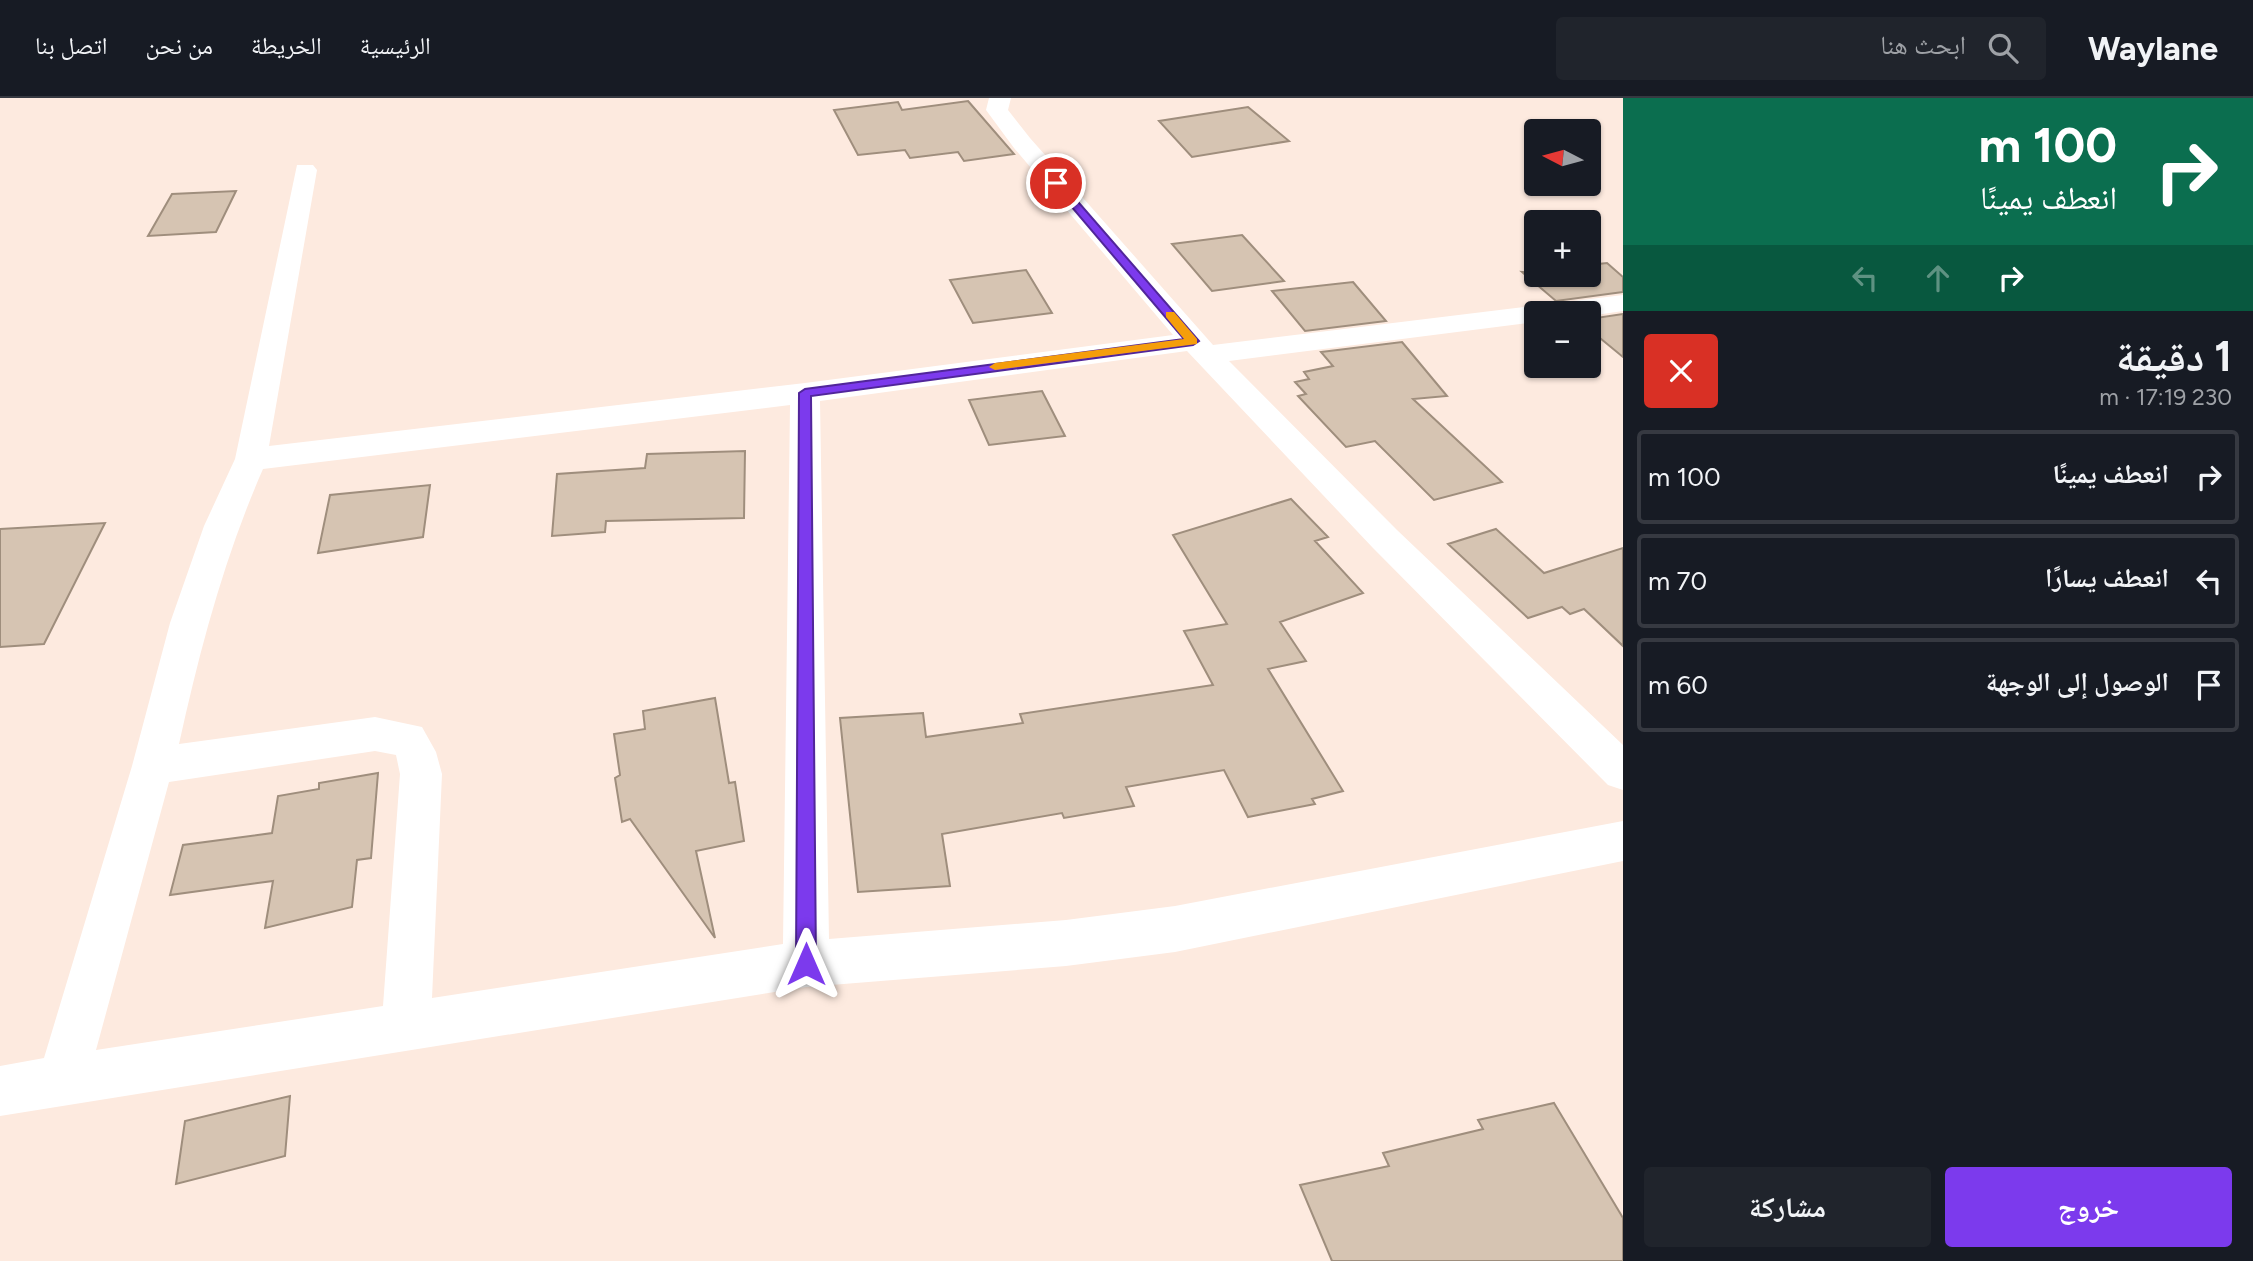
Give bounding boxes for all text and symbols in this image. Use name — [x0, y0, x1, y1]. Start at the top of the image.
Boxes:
search box — [1556, 17, 2046, 80]
text: ابحث هنا — [1880, 29, 1966, 61]
icon: search — [1984, 29, 2022, 67]
text: Waylane — [2088, 29, 2218, 68]
text: اتصل بنا — [35, 31, 107, 60]
text: من نحن — [145, 31, 213, 60]
text: الخريطة — [251, 31, 322, 60]
text: الرئيسية — [360, 31, 431, 60]
text: 100 m — [1978, 115, 2117, 174]
north arrow — [1524, 119, 1601, 196]
map controls — [1524, 119, 1601, 378]
icon: right — [2141, 126, 2232, 217]
pin — [1026, 153, 1086, 213]
icon: arrive — [1037, 164, 1075, 202]
text: انعطف يمينًا — [1980, 179, 2117, 217]
button: + — [1524, 210, 1601, 287]
icon: left — [1846, 259, 1884, 297]
icon: ahead — [1919, 259, 1957, 297]
icon: right — [1992, 259, 2030, 297]
button: − — [1524, 301, 1601, 378]
text: 1 دقيقة — [2116, 331, 2232, 382]
button: close — [1644, 334, 1718, 408]
text: 230 m · 17:19 — [2099, 383, 2232, 411]
text: انعطف يمينًا — [2053, 458, 2169, 490]
icon: right — [2190, 458, 2228, 496]
text: 100 m — [1648, 461, 1721, 493]
text: انعطف يسارًا — [2045, 562, 2169, 594]
icon: left — [2190, 562, 2228, 600]
text: 70 m — [1648, 565, 1707, 597]
text: الوصول إلى الوجهة — [1986, 666, 2169, 698]
icon: arrive — [2190, 666, 2228, 704]
text: 60 m — [1648, 669, 1708, 701]
position arrow — [769, 927, 843, 1001]
button: مشاركة — [1644, 1167, 1931, 1247]
button: خروج — [1945, 1167, 2232, 1247]

